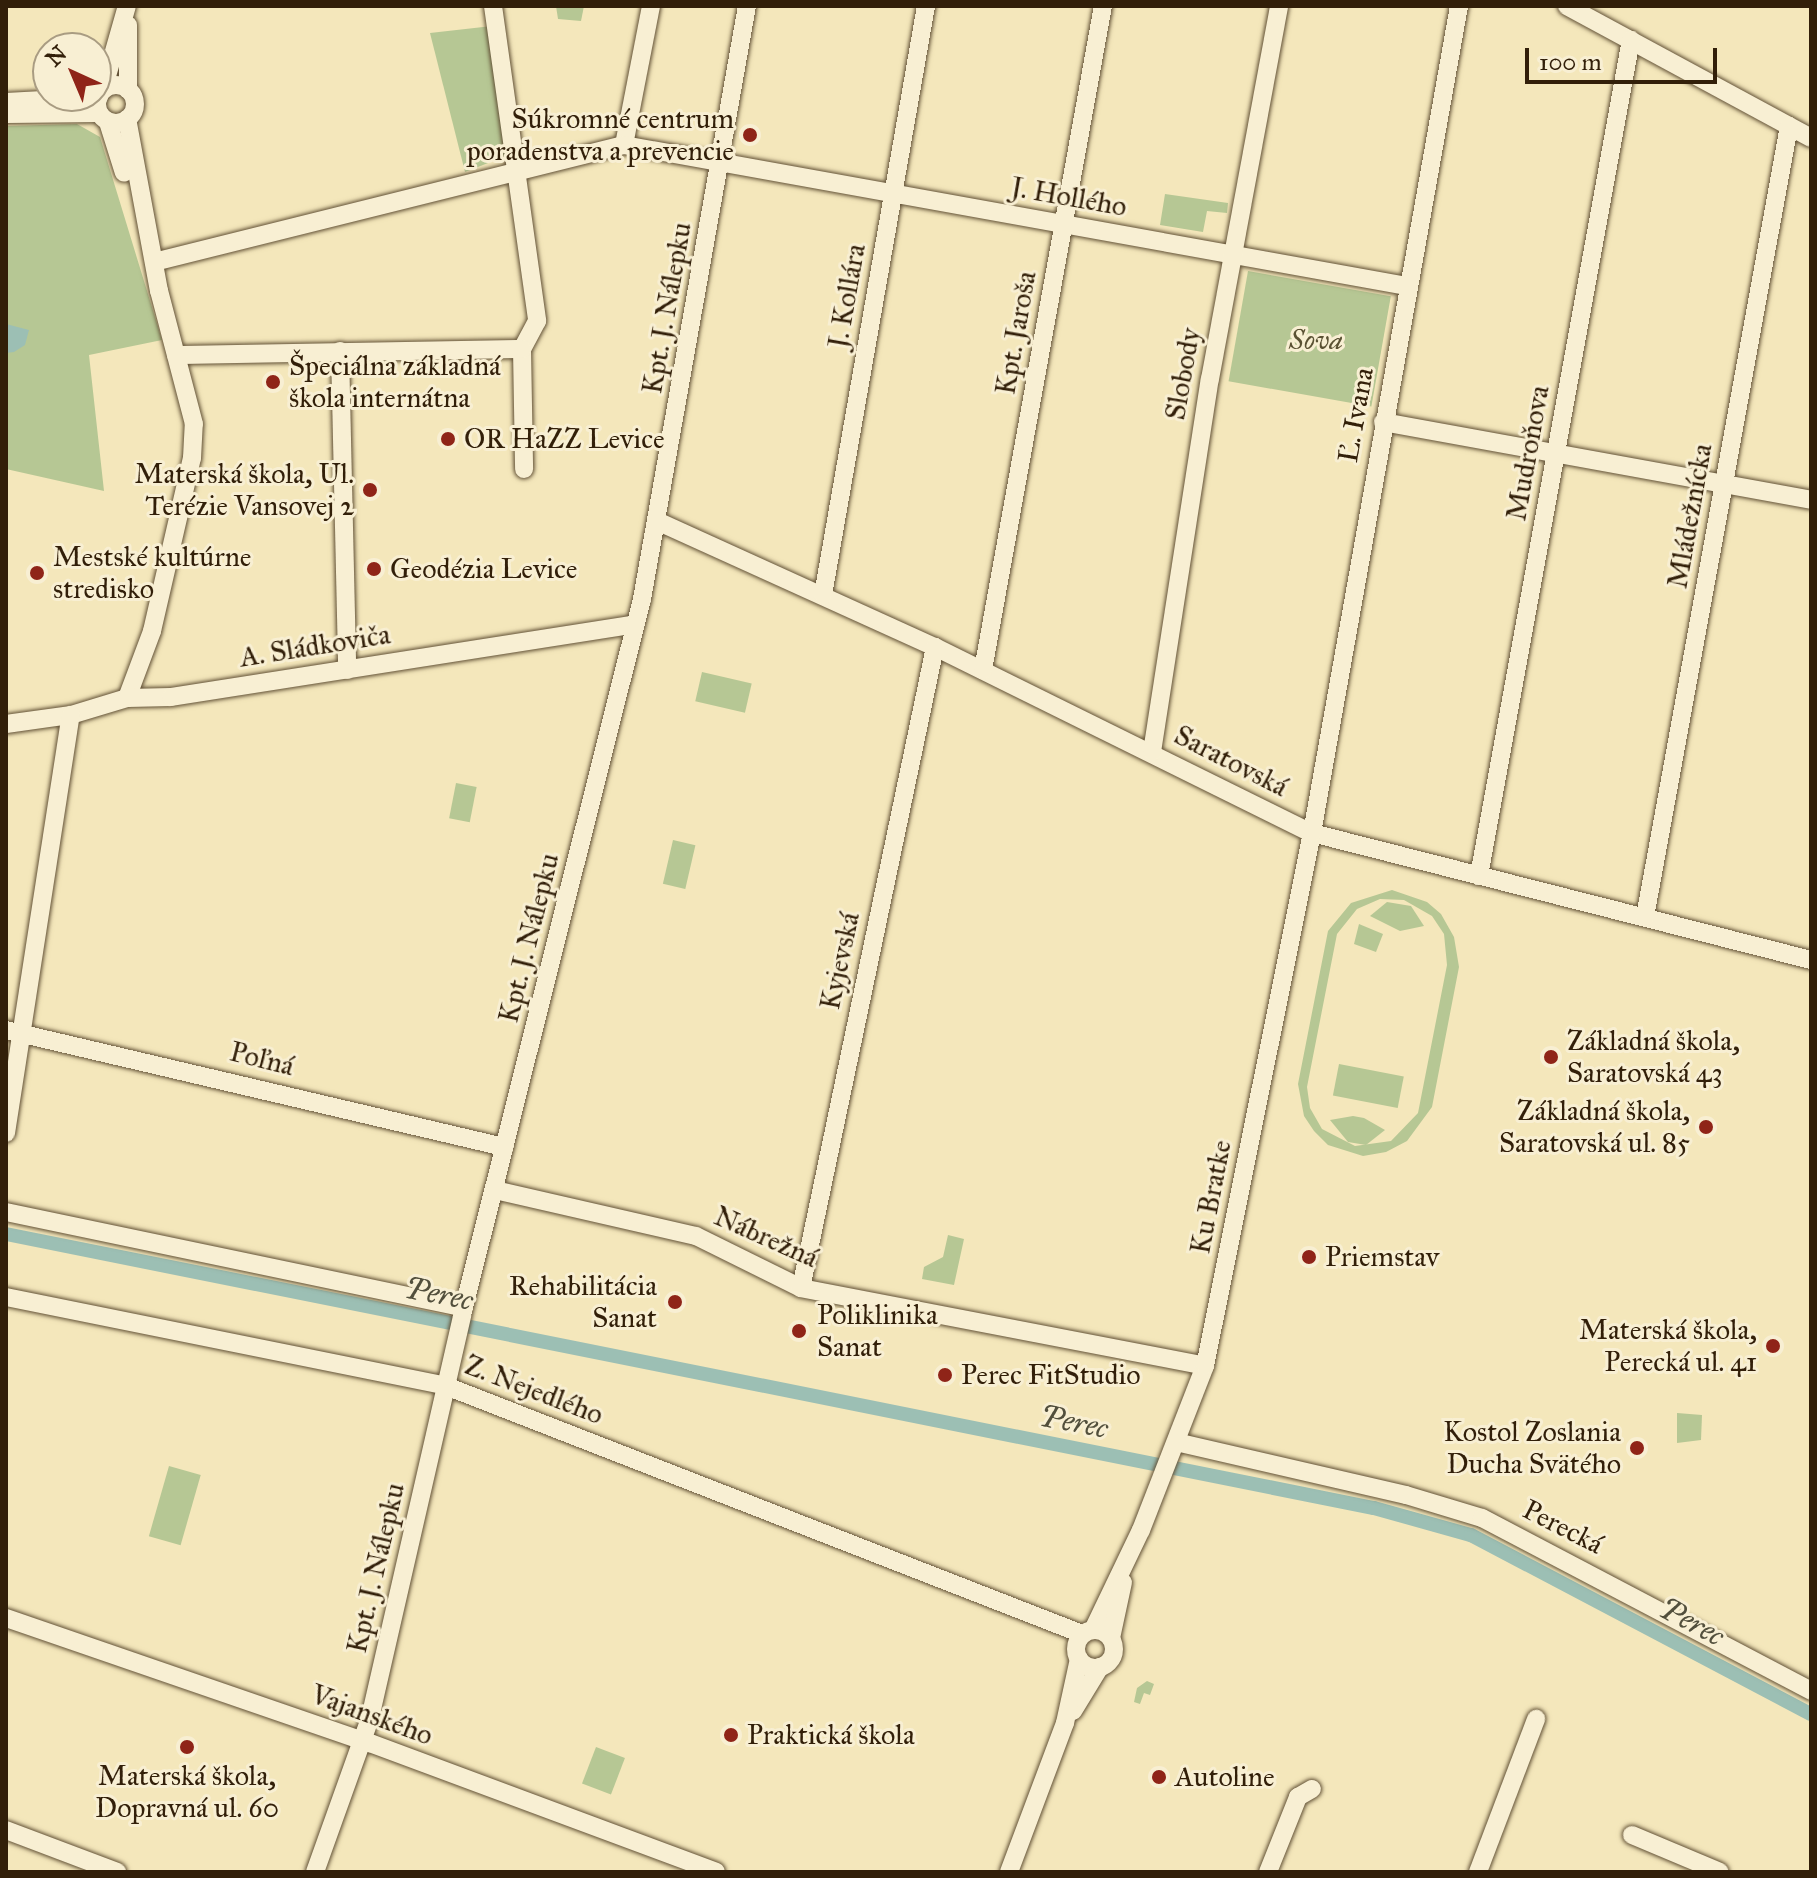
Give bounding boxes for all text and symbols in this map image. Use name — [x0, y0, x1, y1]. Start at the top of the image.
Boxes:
north arrow — [32, 32, 112, 112]
scale bar — [1529, 32, 1721, 82]
text: N — [40, 40, 72, 72]
text: 100 m — [1539, 47, 1602, 77]
place label: Súkromné centrum poradenstva a prevencie — [467, 102, 734, 168]
marker: Súkromné centrum poradenstva a prevencie — [741, 126, 759, 144]
street label: J. Hollého — [1009, 170, 1129, 224]
street label: Kpt. J. Nálepku — [635, 220, 699, 396]
street label: J. Kollára — [821, 241, 873, 351]
street label: Kpt. Jaroša — [989, 269, 1043, 397]
park label: Sova — [1289, 323, 1343, 357]
street label: Slobody — [1158, 325, 1208, 423]
place label: Špeciálna základná škola internátna — [289, 349, 501, 415]
street label: Ľ. Ivana — [1331, 365, 1381, 465]
marker: Špeciálna základná škola internátna — [264, 373, 282, 391]
street label: Mudroňova — [1500, 383, 1556, 523]
place label: OR HaZZ Levice — [464, 422, 665, 456]
marker: OR HaZZ Levice — [439, 430, 457, 448]
street label: Mládežnícka — [1661, 441, 1719, 591]
place label: Materská škola, Ul. Terézie Vansovej 2 — [135, 457, 354, 523]
marker: Materská škola, Ul. Terézie Vansovej 2 — [361, 481, 379, 499]
place label: Mestské kultúrne stredisko — [53, 540, 251, 606]
place label: Geodézia Levice — [390, 552, 578, 586]
marker: Geodézia Levice — [365, 560, 383, 578]
marker: Mestské kultúrne stredisko — [28, 564, 46, 582]
street label: A. Sládkoviča — [237, 618, 393, 674]
street label: Saratovská — [1169, 718, 1293, 804]
street label: Kpt. J. Nálepku — [492, 850, 566, 1026]
street label: Kyjevská — [813, 909, 867, 1013]
place label: Základná škola, Saratovská 43 — [1567, 1024, 1740, 1090]
street label: Poľná — [226, 1035, 298, 1083]
marker: Základná škola, Saratovská 43 — [1542, 1048, 1560, 1066]
place label: Základná škola, Saratovská ul. 85 — [1499, 1094, 1690, 1160]
marker: Základná škola, Saratovská ul. 85 — [1697, 1118, 1715, 1136]
street label: Ku Bratke — [1183, 1137, 1239, 1257]
street label: Nábrežná — [709, 1199, 823, 1275]
place label: Priemstav — [1325, 1240, 1439, 1274]
marker: Priemstav — [1300, 1248, 1318, 1266]
place label: Rehabilitácia Sanat — [509, 1269, 657, 1335]
water label: Perec — [402, 1270, 476, 1318]
marker: Rehabilitácia Sanat — [664, 1291, 686, 1313]
place label: Poliklinika Sanat — [817, 1298, 938, 1364]
place label: Materská škola, Perecká ul. 41 — [1579, 1313, 1757, 1379]
marker: Poliklinika Sanat — [788, 1320, 810, 1342]
marker: Materská škola, Perecká ul. 41 — [1764, 1337, 1782, 1355]
street label: Z. Nejedlého — [460, 1348, 608, 1432]
place label: Perec FitStudio — [961, 1358, 1140, 1392]
marker: Perec FitStudio — [936, 1366, 954, 1384]
water label: Perec — [1037, 1398, 1111, 1446]
place label: Kostol Zoslania Ducha Svätého — [1443, 1415, 1621, 1481]
marker: Kostol Zoslania Ducha Svätého — [1628, 1439, 1646, 1457]
street label: Kpt. J. Nálepku — [340, 1480, 412, 1656]
street label: Perecká — [1517, 1493, 1609, 1561]
water label: Perec — [1653, 1590, 1731, 1654]
street label: Vajanského — [306, 1677, 438, 1753]
place label: Praktická škola — [747, 1718, 915, 1752]
marker: Praktická škola — [722, 1726, 740, 1744]
marker: Materská škola, Dopravná ul. 60 — [178, 1738, 196, 1756]
place label: Materská škola, Dopravná ul. 60 — [95, 1759, 279, 1825]
place label: Autoline — [1175, 1760, 1275, 1794]
marker: Autoline — [1150, 1768, 1168, 1786]

